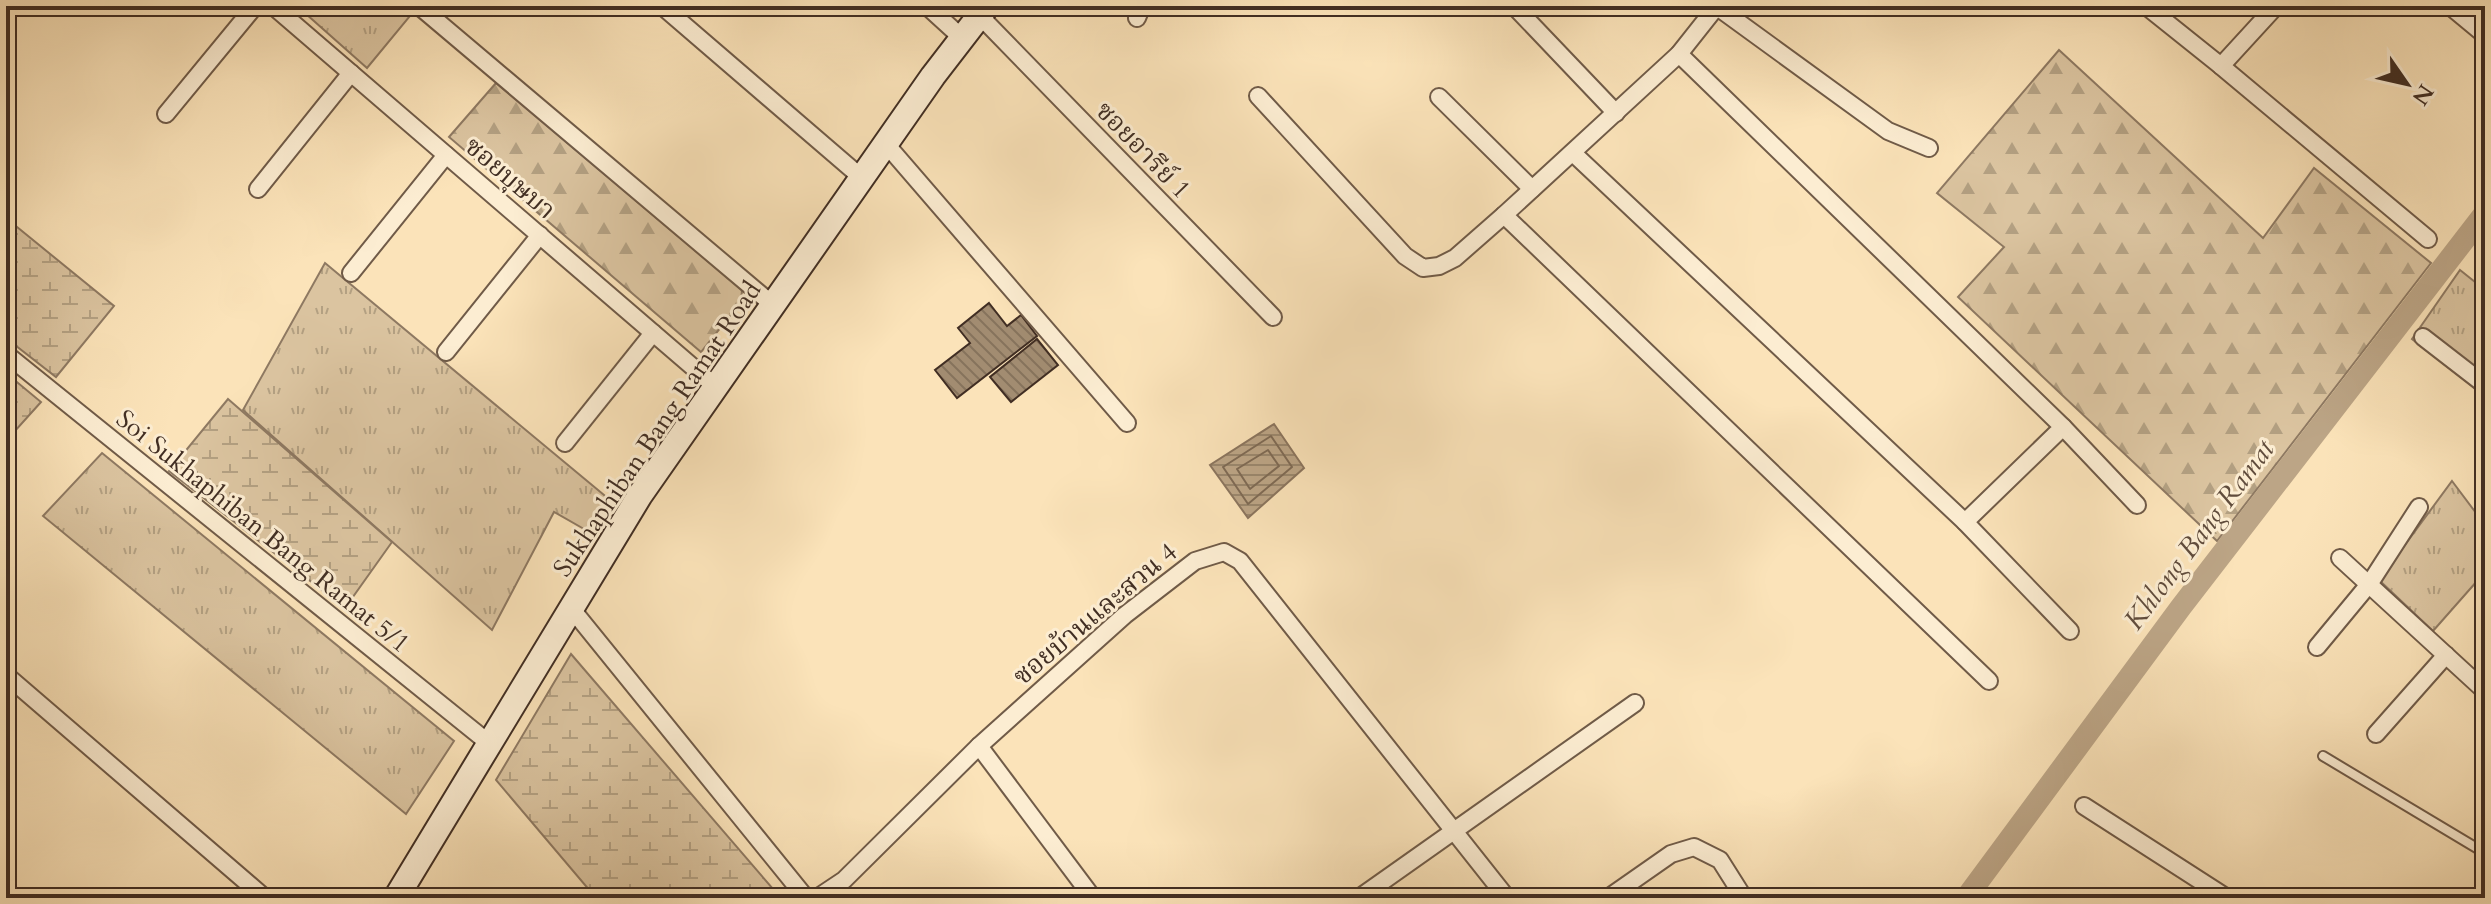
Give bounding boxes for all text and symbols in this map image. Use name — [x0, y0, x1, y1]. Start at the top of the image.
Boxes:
north arrow — [2367, 44, 2447, 124]
text: N — [2405, 78, 2441, 111]
street label: ซอยอารีย์ 1 — [1088, 94, 1198, 206]
street label: ซอยบุษบา — [457, 129, 563, 227]
street label: Sukhaphiban Bang Ramat Road — [545, 274, 769, 584]
street label: Soi Sukhaphiban Bang Ramat 5/1 — [109, 401, 417, 661]
water label: Khlong Bang Ramat — [2115, 431, 2284, 638]
street label: ซอยบ้านและสวน 4 — [1005, 535, 1185, 693]

